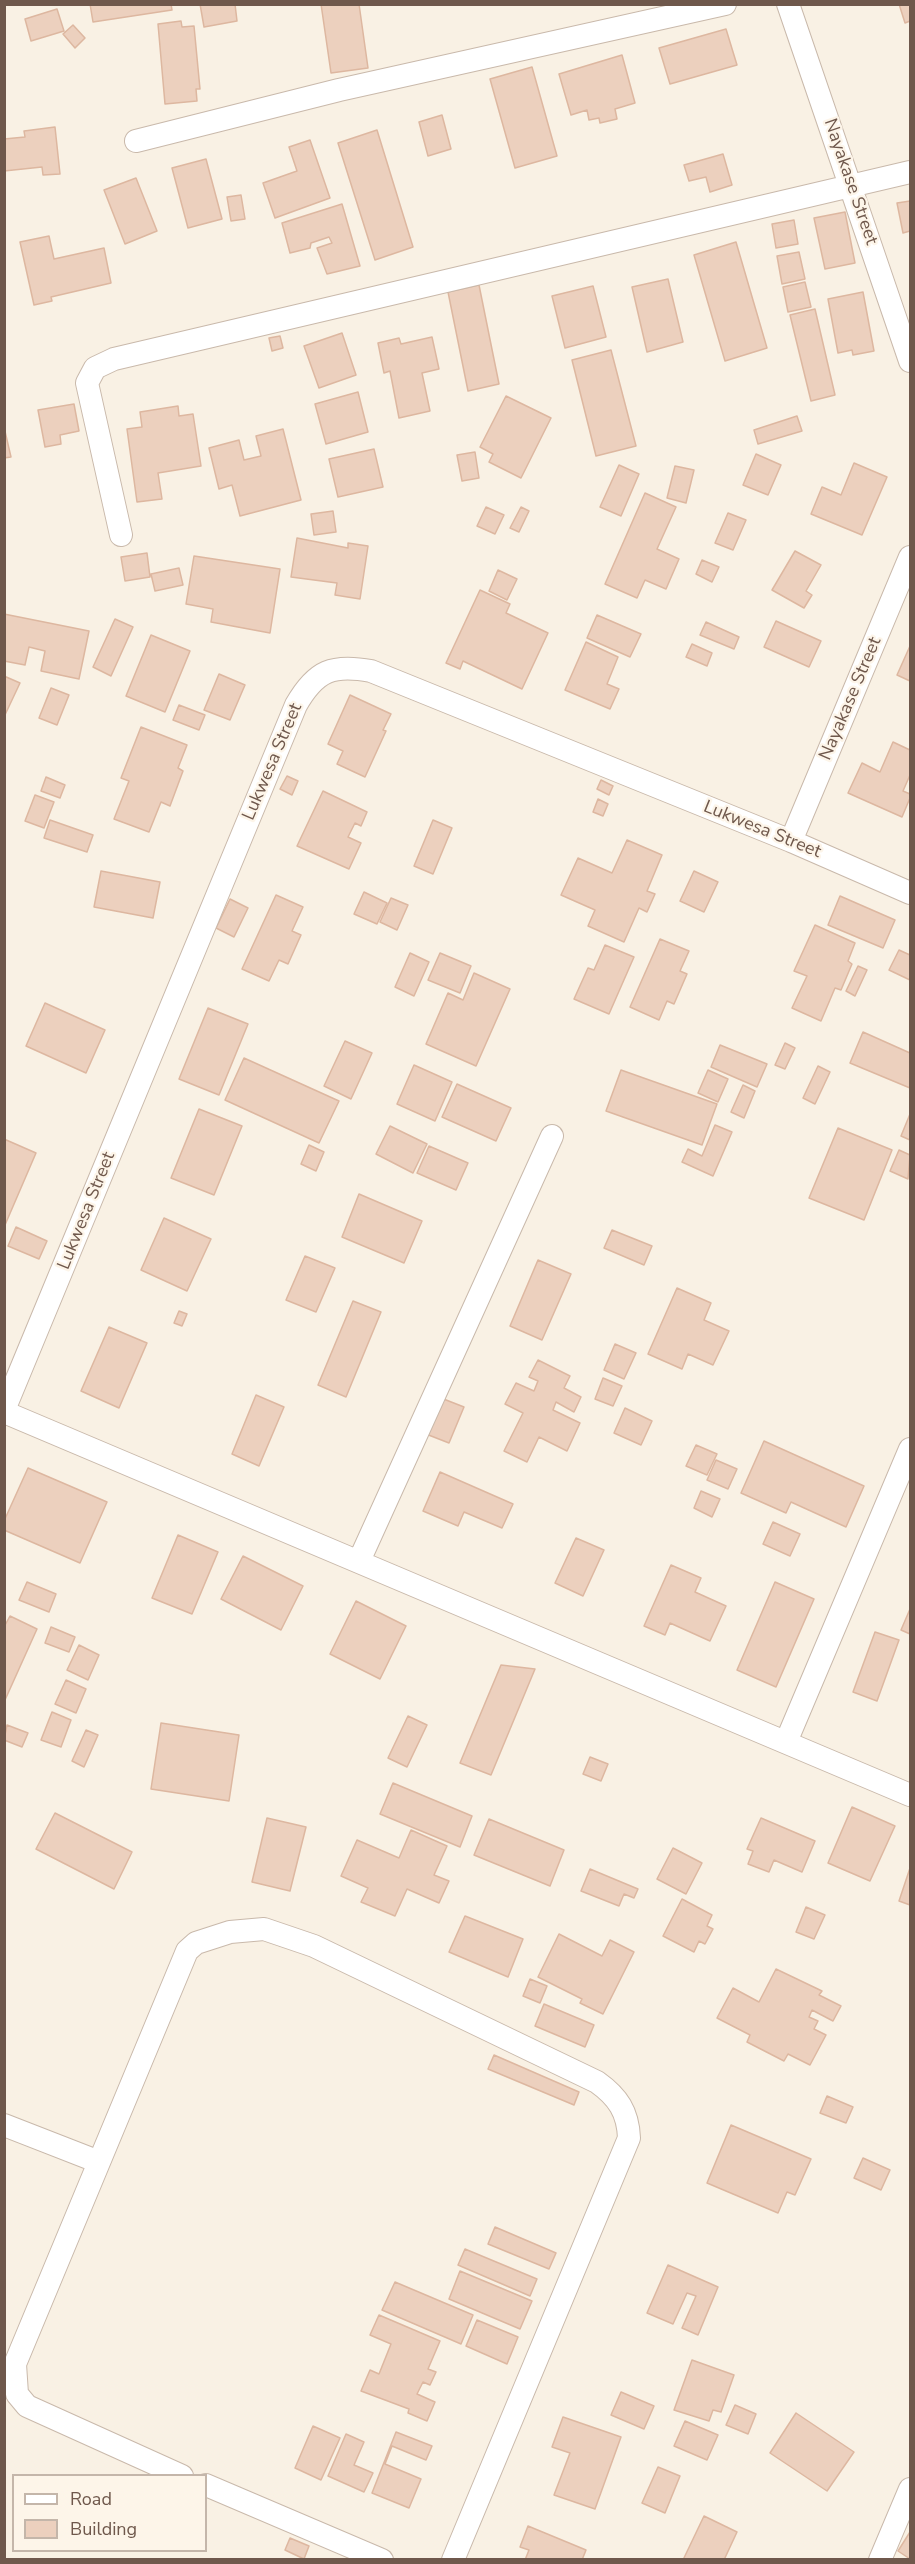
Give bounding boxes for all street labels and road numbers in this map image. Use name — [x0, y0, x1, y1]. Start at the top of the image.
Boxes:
street label: Nayakase Street — [818, 116, 882, 248]
street label: Nayakase Street — [815, 634, 887, 764]
street label: Lukwesa Street — [239, 700, 307, 824]
street label: Lukwesa Street — [700, 797, 824, 863]
street label: Lukwesa Street — [54, 1149, 120, 1273]

